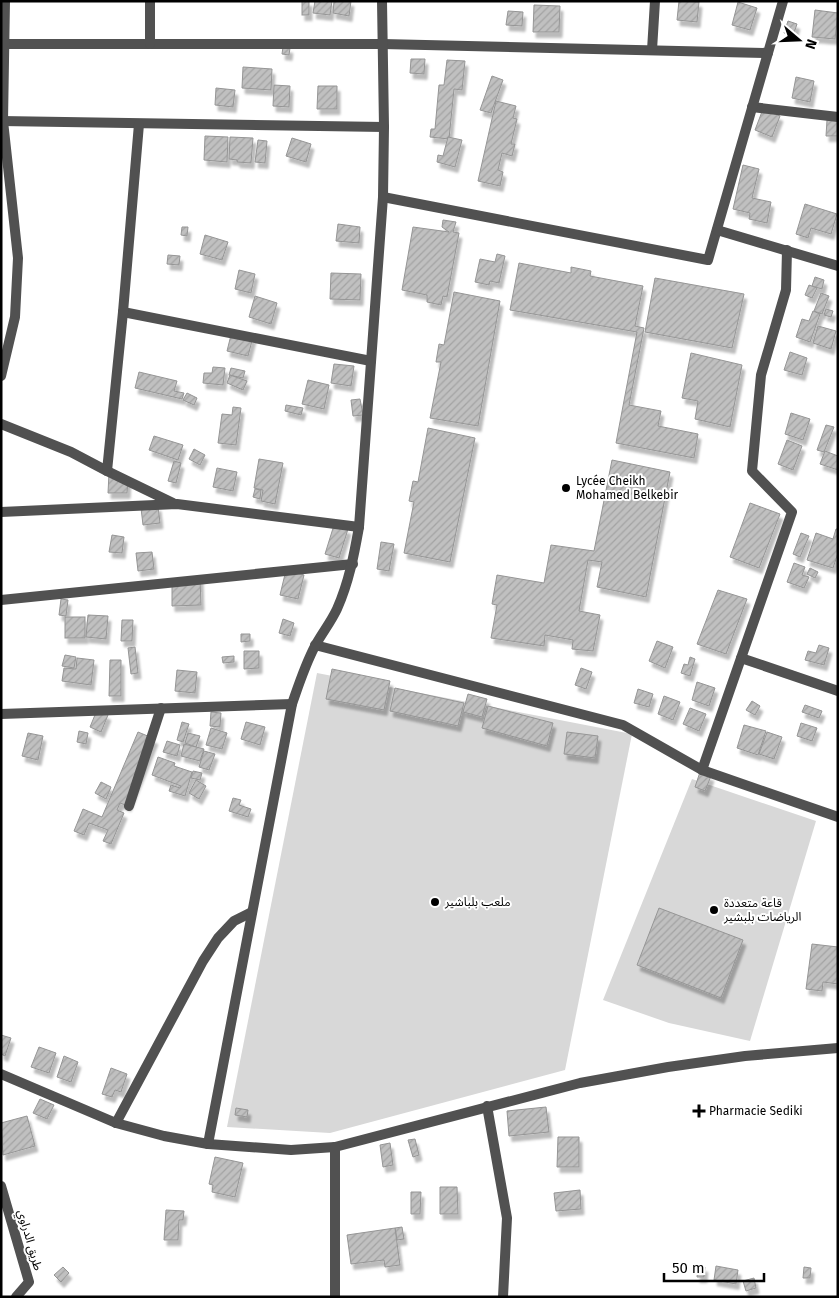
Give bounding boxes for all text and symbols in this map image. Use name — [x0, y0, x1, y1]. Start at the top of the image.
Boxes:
north arrow — [774, 15, 824, 65]
text: N — [801, 37, 820, 51]
place label: Lycée Cheikh Mohamed Belkebir — [576, 474, 679, 502]
marker: Lycée Cheikh Mohamed Belkebir — [560, 482, 572, 494]
place label: ملعب بلباشير — [444, 895, 511, 909]
marker: ملعب بلباشير — [429, 896, 441, 908]
place label: قاعة متعددة الرياضات بلبشير — [723, 896, 801, 924]
marker: قاعة متعددة الرياضات بلبشير — [708, 904, 720, 916]
place label: Pharmacie Sediki — [709, 1104, 803, 1118]
marker: Pharmacie Sediki — [693, 1105, 705, 1117]
street label: طريق الدراوي — [12, 1208, 45, 1273]
scale bar — [664, 1250, 764, 1282]
text: 50 m — [672, 1259, 705, 1277]

